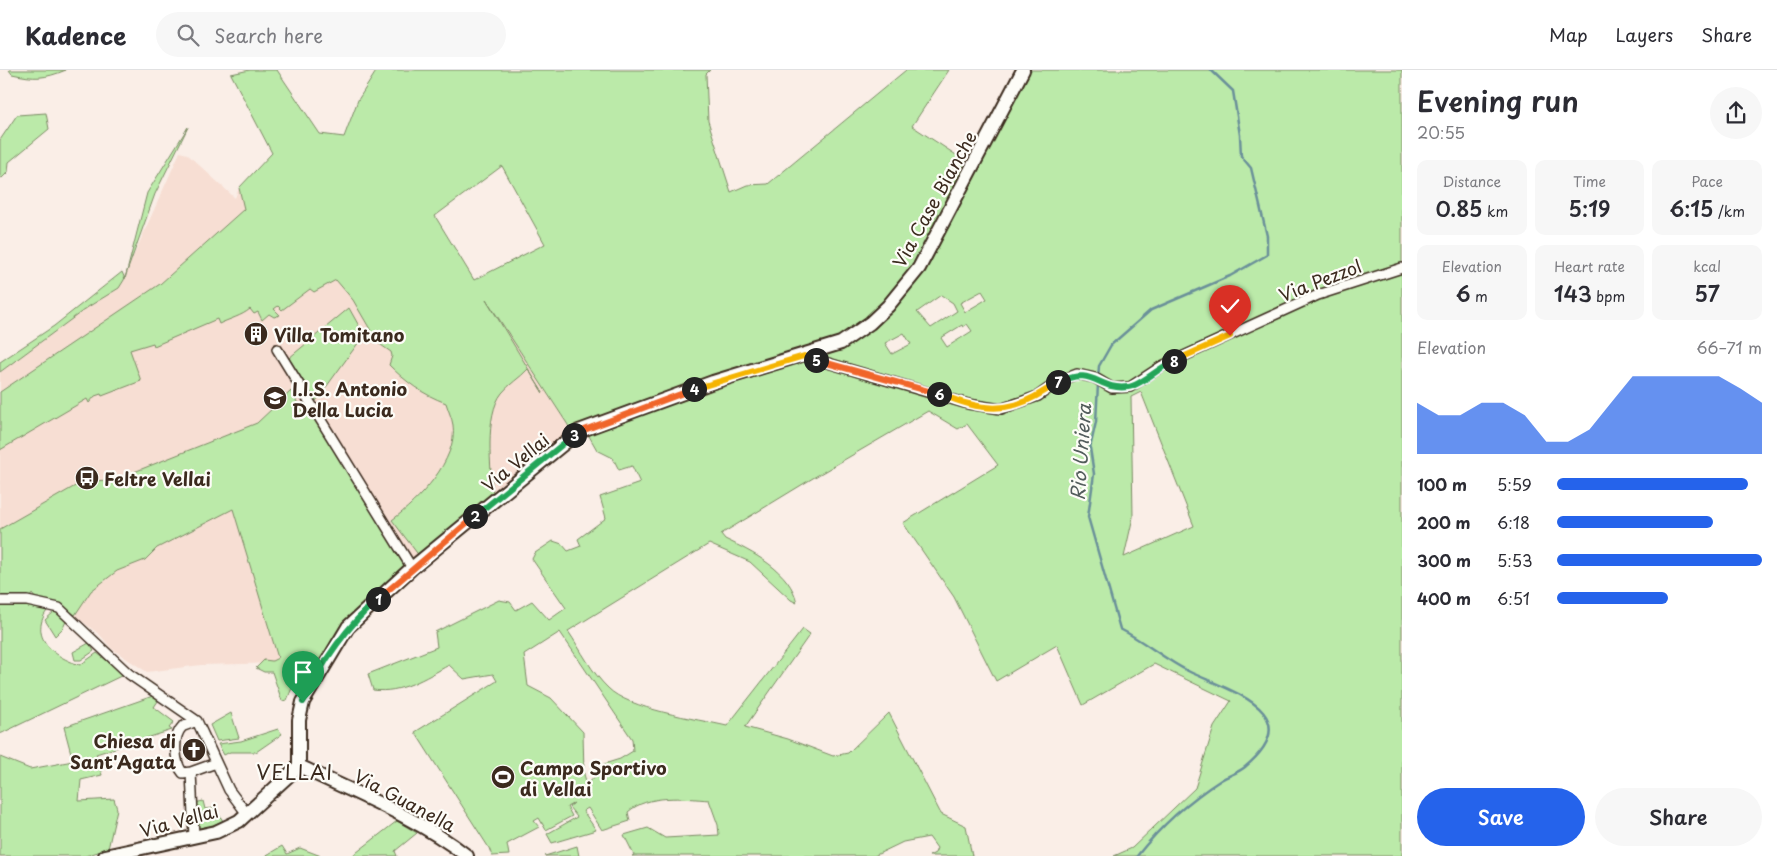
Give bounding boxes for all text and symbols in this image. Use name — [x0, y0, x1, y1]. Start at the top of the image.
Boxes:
search box — [156, 12, 506, 57]
text: Kadence — [25, 17, 126, 53]
icon: search — [174, 21, 202, 49]
text: Search here — [214, 21, 323, 49]
text: Map — [1549, 21, 1588, 48]
text: Layers — [1616, 21, 1673, 48]
text: Share — [1701, 21, 1752, 48]
text: Evening run — [1417, 79, 1579, 122]
button: share — [1710, 87, 1762, 139]
text: 20:55 — [1417, 120, 1465, 144]
street label: Via Case Bianche — [885, 126, 983, 272]
text: Distance — [1442, 171, 1501, 192]
text: Time — [1573, 171, 1606, 192]
text: Pace — [1691, 171, 1723, 192]
text: 0.85 — [1435, 192, 1483, 224]
text: 5:19 — [1569, 192, 1610, 224]
text: 6:15 — [1669, 192, 1714, 224]
text: km — [1483, 201, 1508, 222]
text: /km — [1714, 201, 1745, 222]
street label: Via Pezzol — [1275, 252, 1365, 308]
text: Elevation — [1442, 256, 1502, 277]
text: Heart rate — [1554, 256, 1625, 277]
text: kcal — [1693, 256, 1721, 277]
text: 6 — [1456, 277, 1471, 309]
text: 143 — [1554, 277, 1592, 309]
text: 57 — [1695, 277, 1720, 309]
pin — [1209, 285, 1251, 336]
text: m — [1471, 286, 1488, 307]
text: bpm — [1592, 286, 1625, 307]
icon: check — [1216, 292, 1244, 320]
building icon: Villa Tomitano — [243, 321, 269, 347]
place label: Villa Tomitano — [274, 321, 405, 348]
text: Elevation — [1417, 335, 1486, 359]
text: 66–71 m — [1696, 335, 1762, 359]
pin: 5 — [804, 348, 828, 372]
pin: 8 — [1162, 348, 1186, 374]
text: 5 — [812, 350, 821, 371]
text: 8 — [1170, 351, 1179, 372]
pin: 7 — [1046, 370, 1070, 394]
text: 7 — [1054, 372, 1063, 393]
place label: I.I.S. Antonio Della Lucia — [292, 375, 408, 423]
pin: 4 — [682, 376, 706, 402]
text: 4 — [690, 379, 699, 400]
pin: 6 — [926, 382, 952, 406]
text: 6 — [935, 384, 944, 405]
school or university icon: I.I.S. Antonio Della Lucia — [262, 385, 288, 411]
water label: Rio Uniera — [1063, 401, 1097, 501]
pin: 3 — [562, 422, 586, 448]
text: 3 — [570, 425, 579, 446]
street label: Via Vellai — [475, 426, 555, 498]
bus stop icon: Feltre Vellai — [74, 465, 100, 491]
place label: Feltre Vellai — [104, 465, 211, 492]
text: 100 m — [1417, 472, 1467, 496]
text: 5:59 — [1497, 472, 1532, 496]
pin: 2 — [462, 504, 488, 528]
text: 2 — [471, 506, 480, 527]
text: 200 m — [1417, 510, 1471, 534]
text: 6:18 — [1497, 510, 1530, 534]
text: 300 m — [1417, 548, 1471, 572]
text: 5:53 — [1497, 548, 1532, 572]
pin: 1 — [366, 586, 390, 612]
text: 400 m — [1417, 586, 1471, 610]
text: 6:51 — [1497, 586, 1530, 610]
text: 1 — [375, 589, 382, 610]
pin — [282, 651, 324, 702]
icon: arrive — [289, 658, 317, 686]
place label: Chiesa di Sant'Agata — [70, 727, 176, 775]
church icon: Chiesa di Sant'Agata — [181, 737, 207, 763]
place label: Campo Sportivo di Vellai — [520, 754, 667, 802]
district label: VELLAI — [256, 757, 334, 787]
street label: Via Guanella — [349, 762, 461, 839]
sports icon: Campo Sportivo di Vellai — [490, 764, 516, 790]
button: Save — [1417, 788, 1585, 846]
button: Share — [1595, 788, 1762, 846]
street label: Via Vellai — [137, 797, 221, 843]

